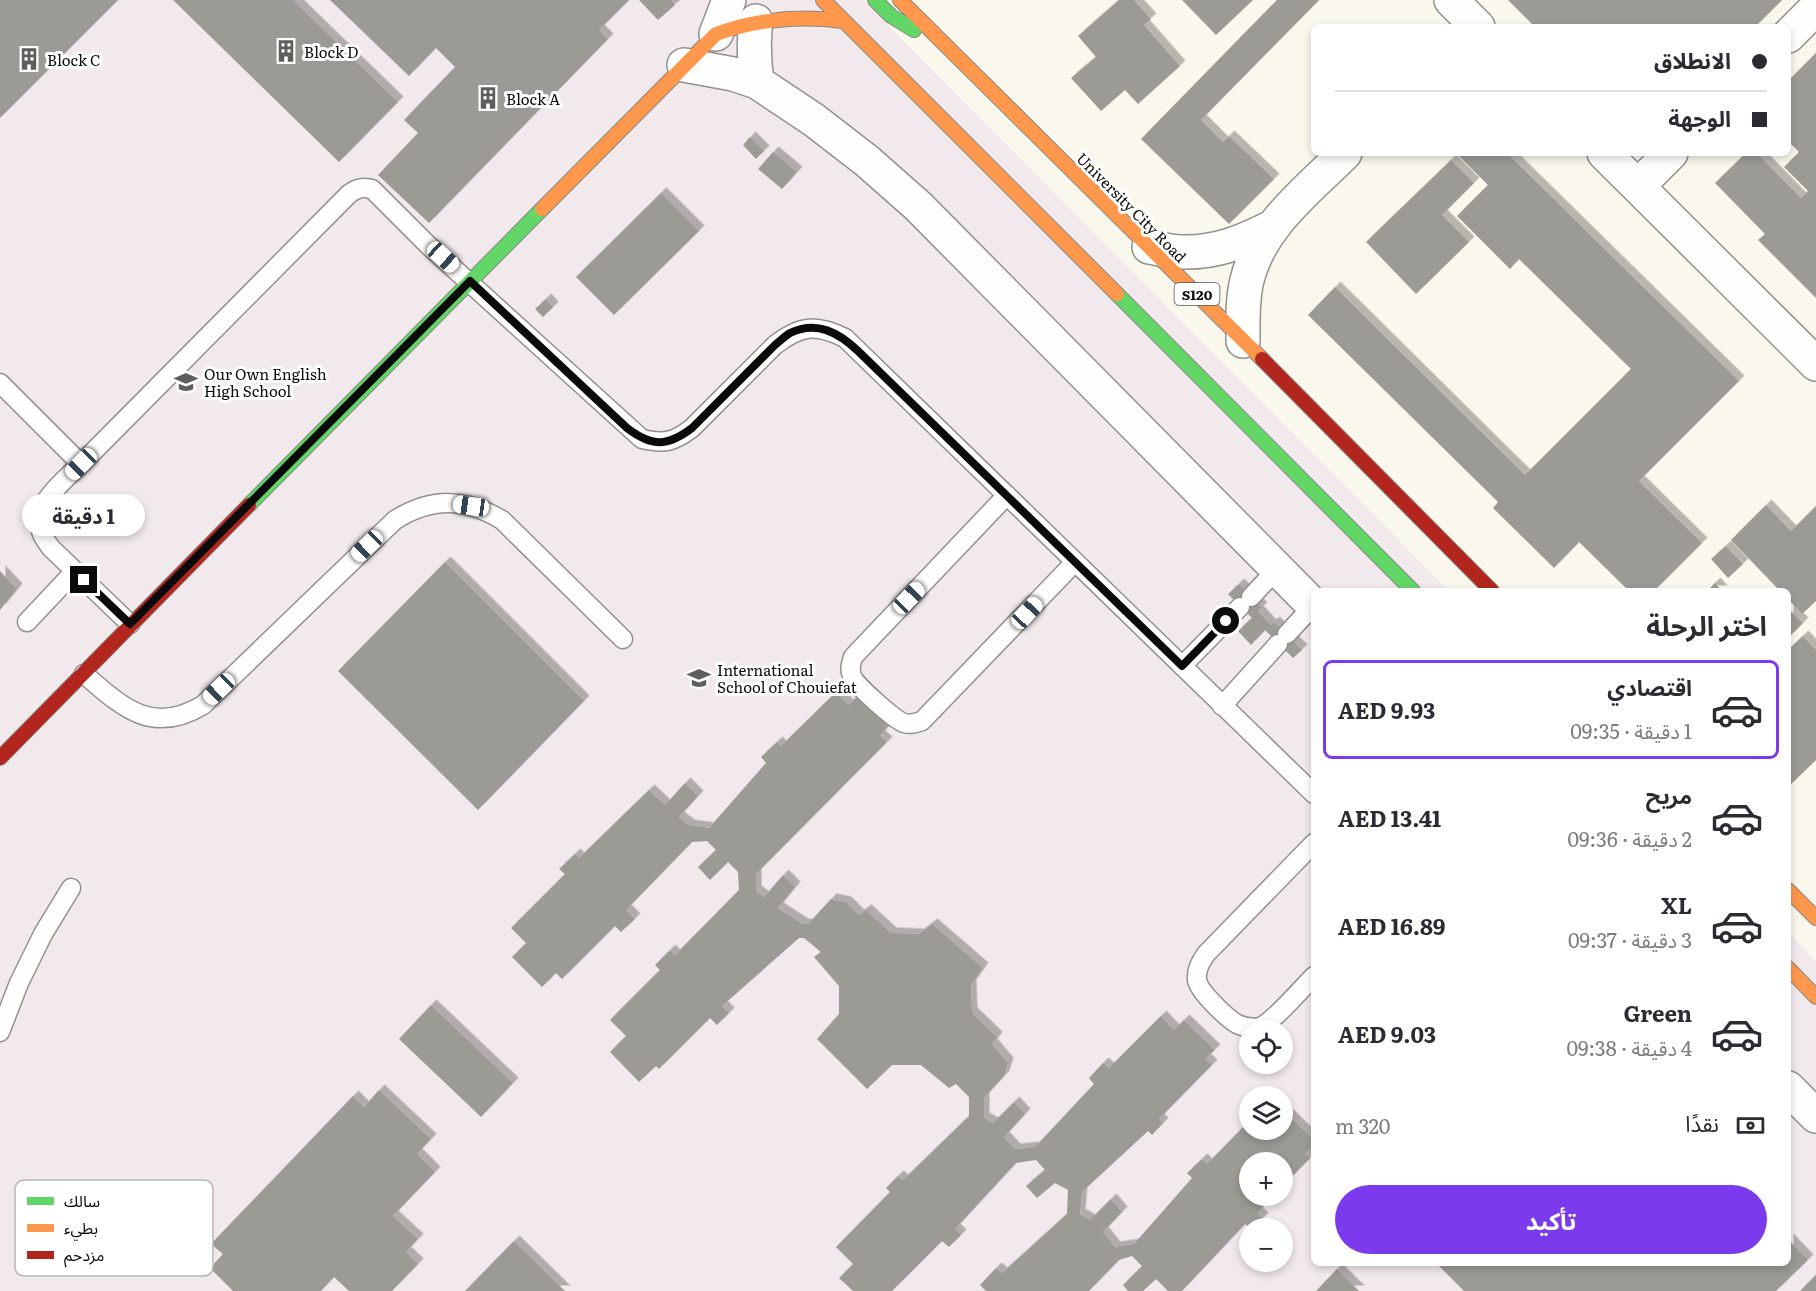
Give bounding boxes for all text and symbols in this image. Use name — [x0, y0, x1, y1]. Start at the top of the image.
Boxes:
building icon: Block D — [273, 38, 299, 64]
place label: Block D — [304, 40, 359, 63]
text: الانطلاق — [1654, 43, 1731, 76]
building icon: Block C — [16, 46, 42, 72]
place label: Block C — [47, 48, 101, 71]
building icon: Block A — [475, 85, 501, 111]
place label: Block A — [506, 87, 560, 110]
text: الوجهة — [1668, 101, 1731, 134]
street label: University City Road — [1072, 147, 1192, 267]
car — [424, 238, 462, 276]
road number: S120 — [1174, 283, 1220, 305]
place label: Our Own English High School — [204, 362, 327, 402]
school or university icon: Our Own English High School — [173, 369, 199, 395]
car — [62, 445, 100, 483]
callout: 1 دقيقة — [22, 493, 146, 535]
car — [452, 495, 490, 517]
text: 1 دقيقة — [52, 500, 115, 530]
car — [348, 527, 386, 565]
route end — [70, 566, 97, 593]
car — [890, 579, 928, 617]
car — [1008, 594, 1046, 632]
text: اختر الرحلة — [1646, 604, 1767, 644]
route start — [1212, 607, 1239, 634]
place label: International School of Chouiefat — [717, 658, 857, 698]
school or university icon: International School of Chouiefat — [686, 665, 712, 691]
car — [200, 670, 238, 708]
text: اقتصادي — [1607, 670, 1692, 703]
icon: car — [1710, 683, 1764, 737]
text: AED 9.93 — [1338, 693, 1435, 726]
text: 1 دقيقة · 09:35 — [1570, 715, 1692, 745]
text: مريح — [1646, 778, 1692, 811]
icon: car — [1710, 791, 1764, 845]
text: AED 13.41 — [1338, 801, 1441, 834]
text: 2 دقيقة · 09:36 — [1568, 823, 1692, 853]
text: XL — [1661, 888, 1692, 921]
icon: car — [1710, 899, 1764, 953]
text: AED 16.89 — [1338, 909, 1446, 942]
text: 3 دقيقة · 09:37 — [1568, 924, 1692, 954]
text: Green — [1623, 996, 1692, 1029]
icon: car — [1710, 1007, 1764, 1061]
text: AED 9.03 — [1338, 1017, 1436, 1050]
map controls — [1239, 1020, 1293, 1272]
button: locate — [1239, 1020, 1293, 1074]
text: 4 دقيقة · 09:38 — [1566, 1032, 1692, 1062]
button: layers — [1239, 1086, 1293, 1140]
text: نقدًا — [1685, 1106, 1719, 1139]
icon: cash — [1734, 1109, 1767, 1142]
text: 320 m — [1335, 1110, 1390, 1140]
button: + — [1239, 1152, 1293, 1206]
legend — [15, 1180, 213, 1276]
button: تأكيد — [1335, 1185, 1767, 1254]
text: سالك — [64, 1188, 100, 1212]
text: بطيء — [64, 1215, 98, 1241]
button: − — [1239, 1218, 1293, 1272]
text: مزدحم — [64, 1242, 104, 1268]

